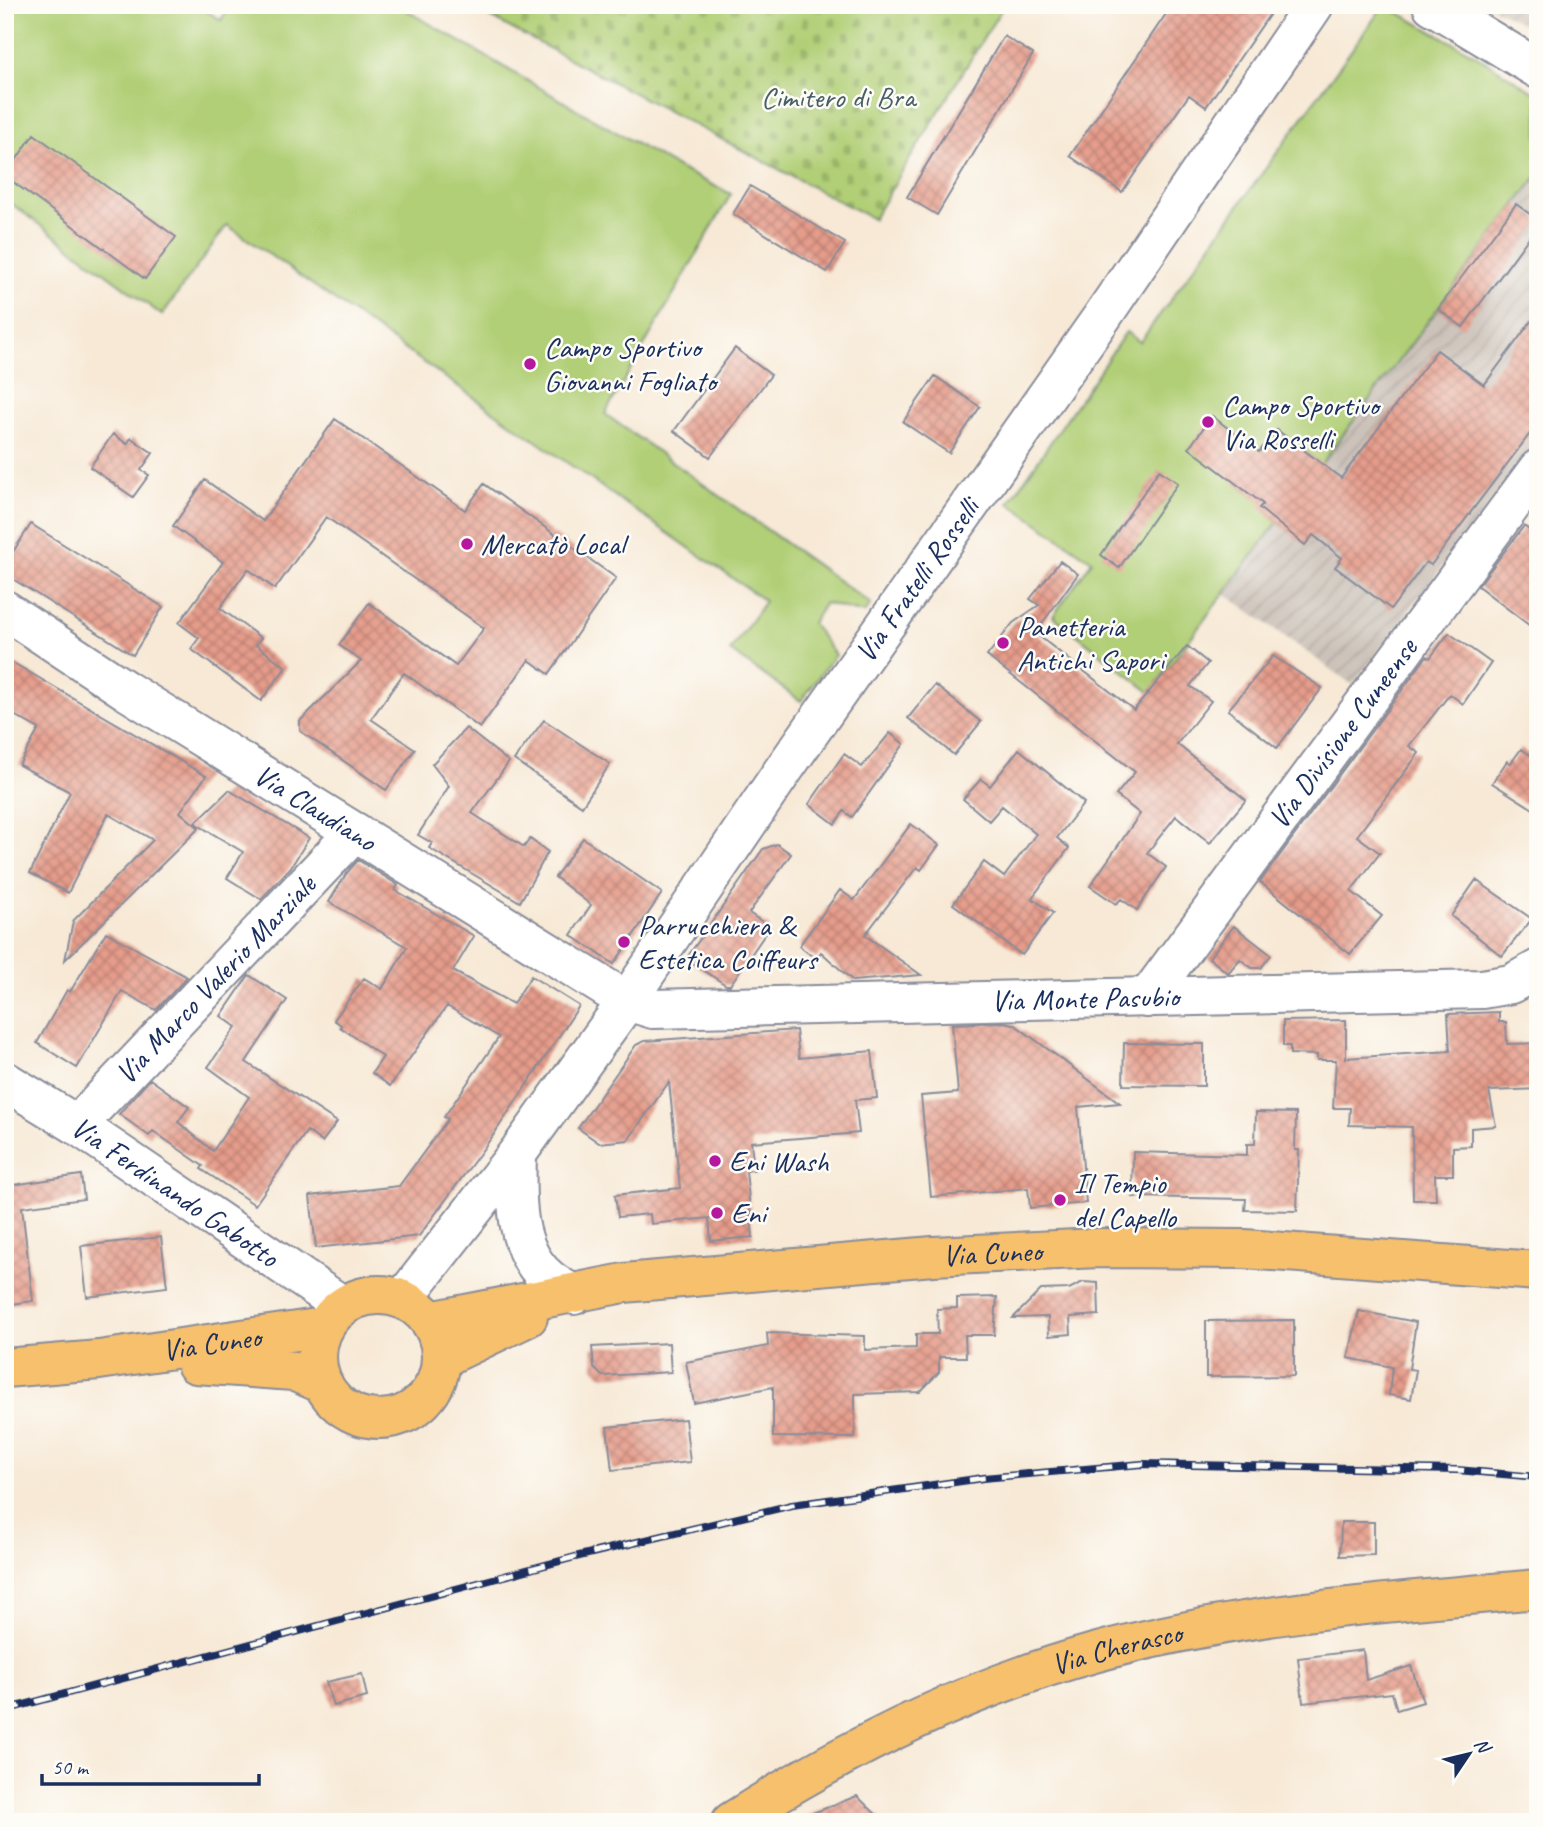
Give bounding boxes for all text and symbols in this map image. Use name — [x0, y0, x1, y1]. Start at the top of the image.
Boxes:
park label: Cimitero di Bra — [761, 78, 918, 116]
place label: Campo Sportivo Giovanni Fogliato — [544, 328, 719, 400]
marker: Campo Sportivo Giovanni Fogliato — [522, 356, 538, 372]
place label: Campo Sportivo Via Rosselli — [1222, 386, 1382, 458]
marker: Campo Sportivo Via Rosselli — [1200, 414, 1216, 430]
street label: Via Fratelli Rosselli — [846, 488, 990, 670]
place label: Mercatò Local — [481, 525, 630, 563]
marker: Mercatò Local — [459, 536, 475, 552]
place label: Panetteria Antichi Sapori — [1017, 607, 1167, 679]
street label: Via Divisione Cuneense — [1260, 629, 1427, 836]
marker: Panetteria Antichi Sapori — [995, 635, 1011, 651]
street label: Via Claudiano — [247, 756, 384, 861]
street label: Via Marco Valerio Marziale — [107, 865, 325, 1092]
place label: Parrucchiera & Estetica Coiffeurs — [638, 906, 820, 978]
marker: Parrucchiera & Estetica Coiffeurs — [616, 934, 632, 950]
street label: Via Monte Pasubio — [991, 977, 1183, 1020]
street label: Via Ferdinando Gabotto — [64, 1108, 287, 1276]
place label: Eni Wash — [729, 1142, 829, 1180]
marker: Eni Wash — [707, 1153, 723, 1169]
place label: Il Tempio del Capello — [1074, 1164, 1177, 1236]
marker: Il Tempio del Capello — [1052, 1192, 1068, 1208]
place label: Eni — [731, 1194, 769, 1232]
marker: Eni — [709, 1205, 725, 1221]
street label: Via Cuneo — [942, 1232, 1046, 1275]
street label: Via Cuneo — [160, 1317, 267, 1369]
street label: Via Cherasco — [1047, 1613, 1188, 1684]
north arrow — [1434, 1718, 1504, 1788]
text: N — [1469, 1733, 1497, 1759]
scale bar — [42, 1743, 259, 1787]
text: 50 m — [52, 1754, 90, 1780]

